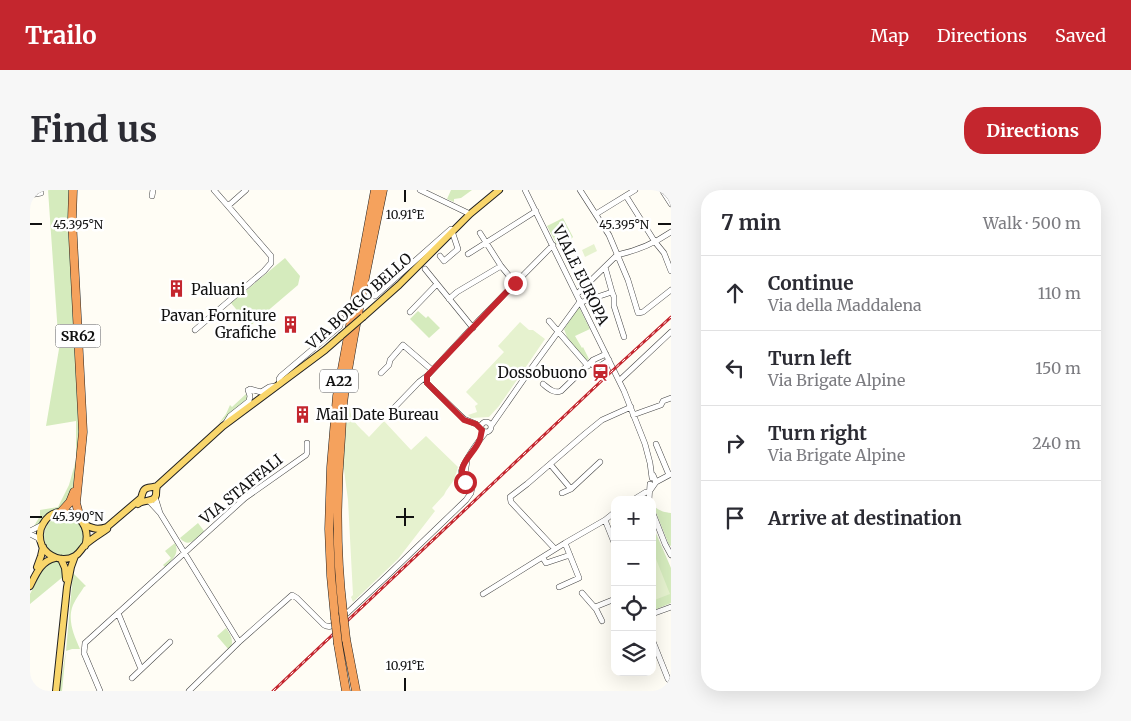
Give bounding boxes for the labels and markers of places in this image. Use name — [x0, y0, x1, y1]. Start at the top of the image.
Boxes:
building icon: Paluani — [167, 279, 187, 299]
place label: Paluani — [191, 280, 245, 299]
place label: Pavan Forniture Grafiche — [161, 306, 276, 342]
building icon: Pavan Forniture Grafiche — [280, 314, 300, 334]
station icon: Dossobuono — [591, 362, 611, 382]
place label: Dossobuono — [497, 363, 587, 382]
building icon: Mail Date Bureau — [292, 404, 312, 424]
place label: Mail Date Bureau — [316, 405, 439, 424]

